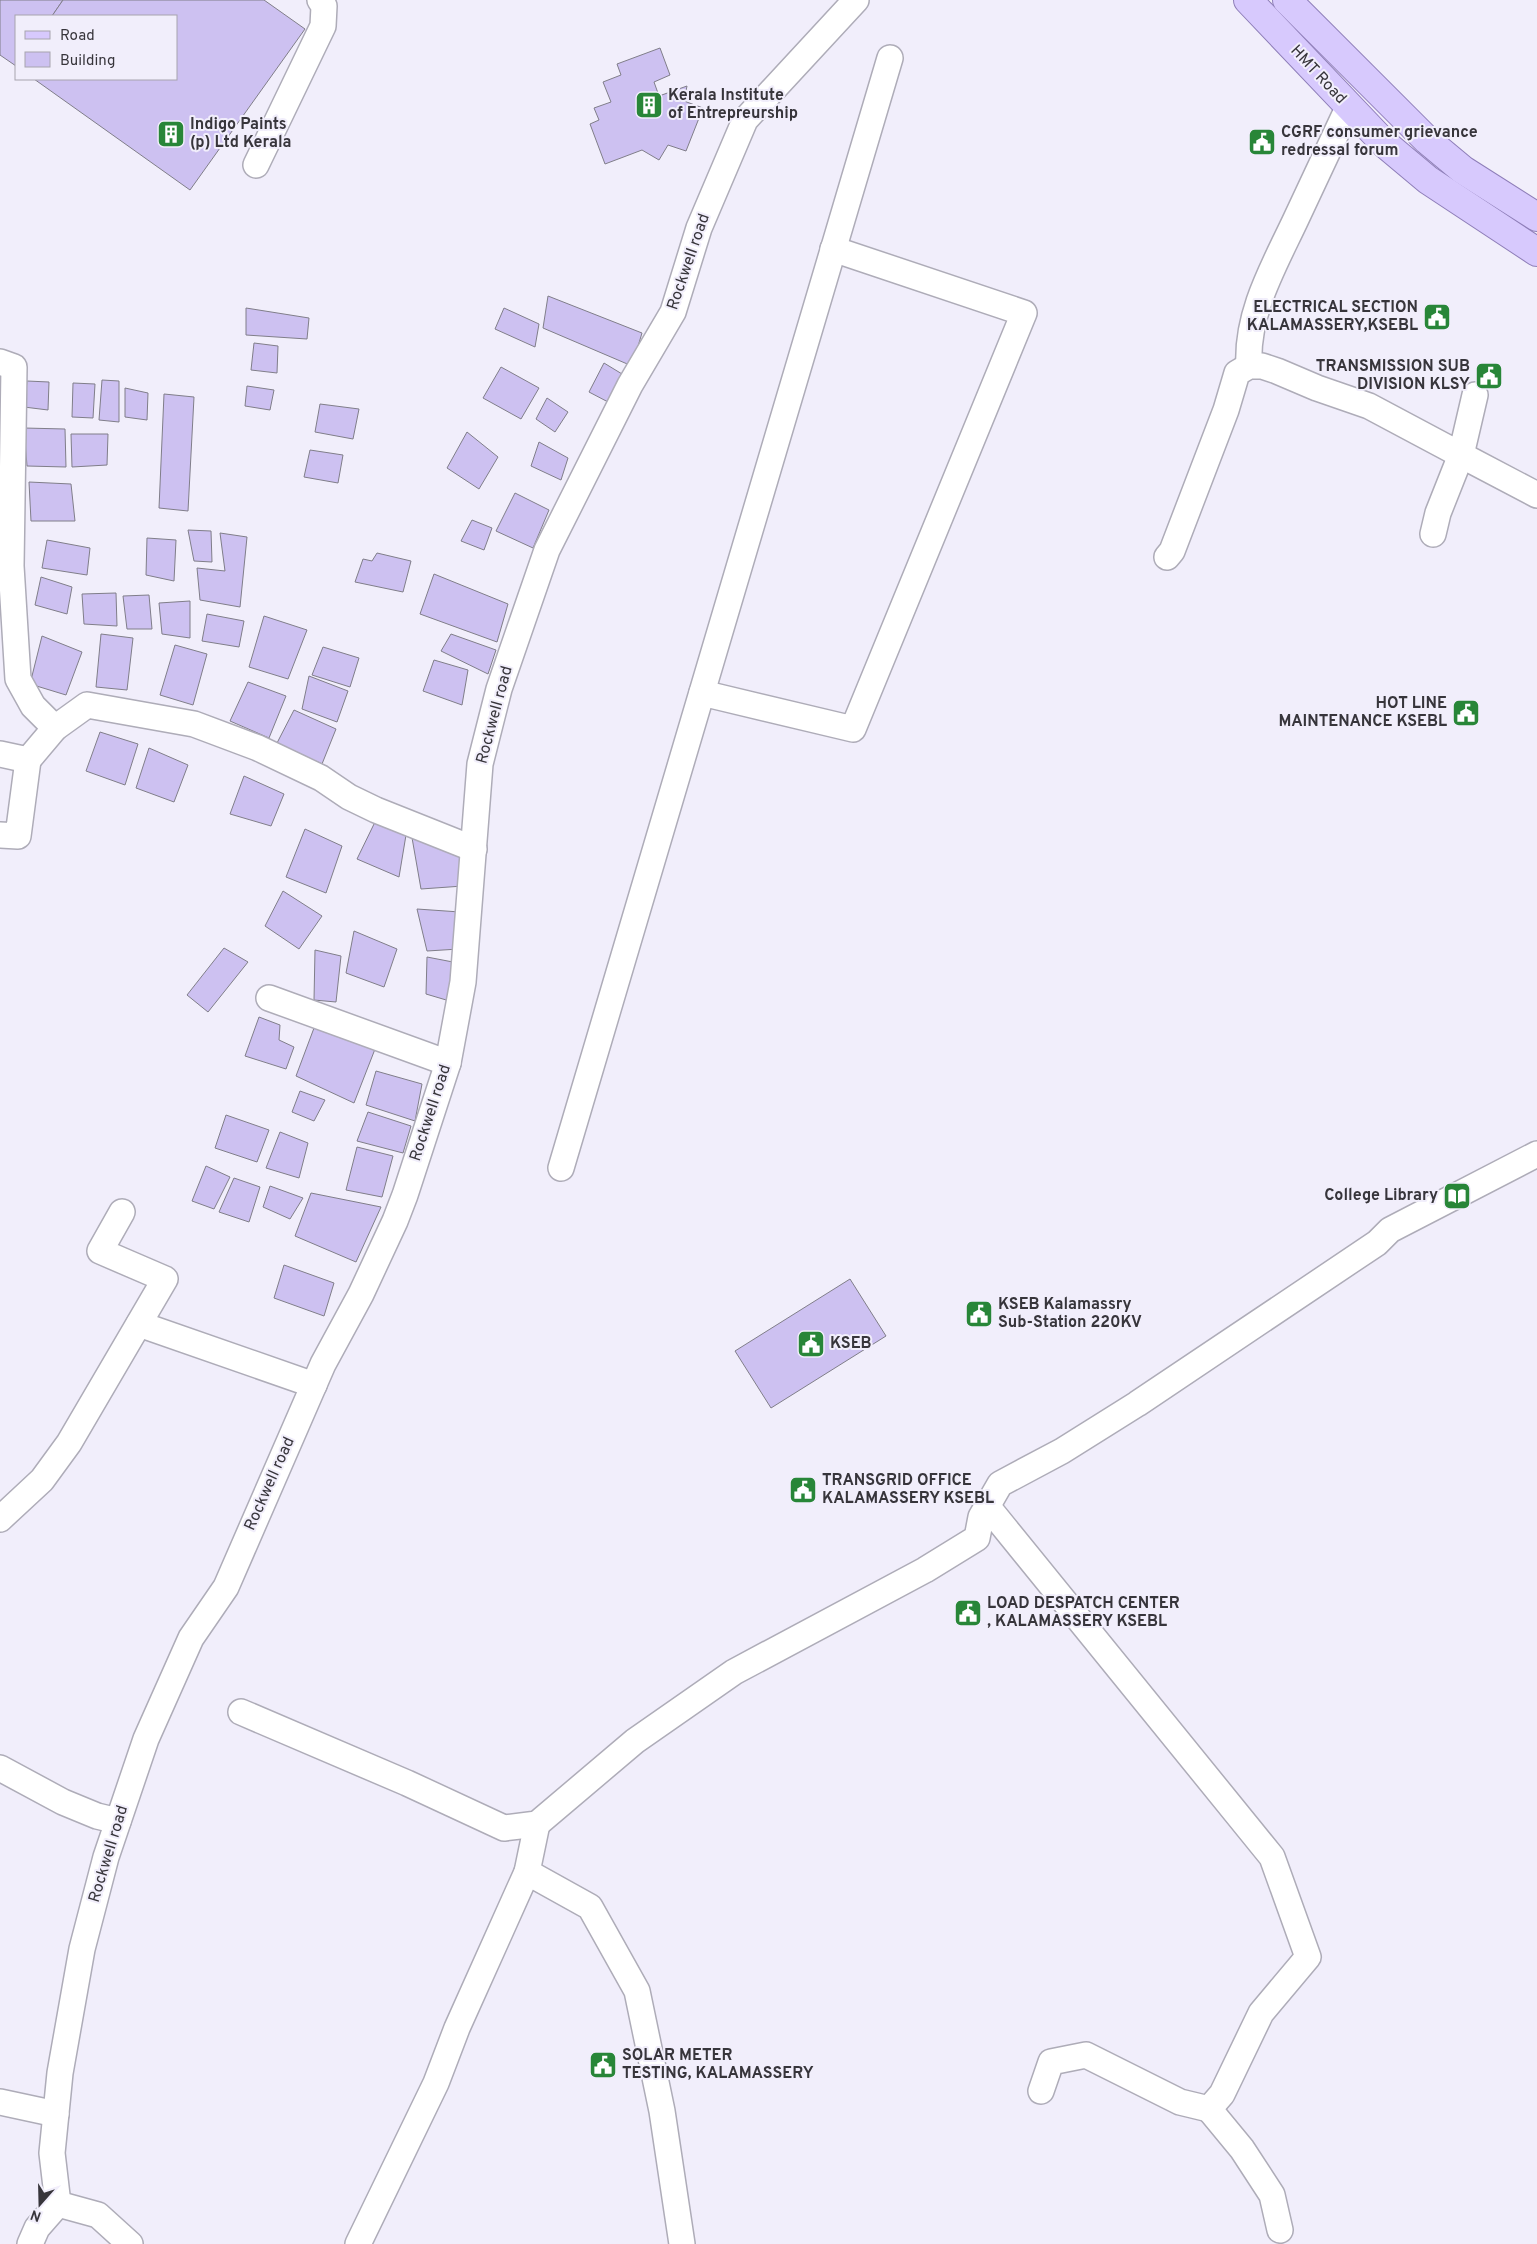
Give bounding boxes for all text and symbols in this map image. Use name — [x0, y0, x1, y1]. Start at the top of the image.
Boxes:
legend — [15, 15, 178, 80]
text: Road — [60, 27, 95, 46]
street label: HMT Road — [1286, 41, 1350, 109]
text: Building — [60, 52, 115, 71]
place label: Kerala Institute of Entrepreurship — [668, 86, 798, 124]
building icon: Kerala Institute of Entrepreurship — [634, 90, 664, 120]
place label: Indigo Paints (p) Ltd Kerala — [190, 115, 291, 153]
building icon: Indigo Paints (p) Ltd Kerala — [156, 119, 186, 149]
place label: CGRF consumer grievance redressal forum — [1281, 123, 1478, 161]
public building icon: CGRF consumer grievance redressal forum — [1247, 127, 1277, 157]
street label: Rockwell road — [663, 211, 715, 313]
place label: ELECTRICAL SECTION KALAMASSERY,KSEBL — [1247, 298, 1418, 336]
public building icon: ELECTRICAL SECTION KALAMASSERY,KSEBL — [1422, 302, 1452, 332]
place label: TRANSMISSION SUB DIVISION KLSY — [1316, 357, 1470, 395]
public building icon: TRANSMISSION SUB DIVISION KLSY — [1474, 361, 1504, 391]
street label: Rockwell road — [472, 664, 518, 766]
place label: HOT LINE MAINTENANCE KSEBL — [1278, 694, 1447, 732]
public building icon: HOT LINE MAINTENANCE KSEBL — [1451, 698, 1481, 728]
street label: Rockwell road — [406, 1062, 456, 1164]
library icon: College Library — [1442, 1181, 1472, 1211]
place label: College Library — [1324, 1186, 1438, 1206]
place label: KSEB Kalamassry Sub-Station 220KV — [998, 1295, 1142, 1333]
public building icon: KSEB Kalamassry Sub-Station 220KV — [964, 1299, 994, 1329]
public building icon: KSEB — [796, 1329, 826, 1359]
place label: KSEB — [830, 1334, 872, 1354]
street label: Rockwell road — [240, 1434, 300, 1534]
place label: TRANSGRID OFFICE KALAMASSERY KSEBL — [822, 1471, 994, 1509]
public building icon: TRANSGRID OFFICE KALAMASSERY KSEBL — [788, 1475, 818, 1505]
place label: LOAD DESPATCH CENTER , KALAMASSERY KSEBL — [987, 1594, 1180, 1632]
public building icon: LOAD DESPATCH CENTER , KALAMASSERY KSEBL — [953, 1598, 983, 1628]
street label: Rockwell road — [85, 1803, 133, 1905]
place label: SOLAR METER TESTING, KALAMASSERY — [622, 2046, 814, 2084]
public building icon: SOLAR METER TESTING, KALAMASSERY — [588, 2050, 618, 2080]
north arrow — [15, 2179, 65, 2229]
text: N — [28, 2205, 44, 2225]

